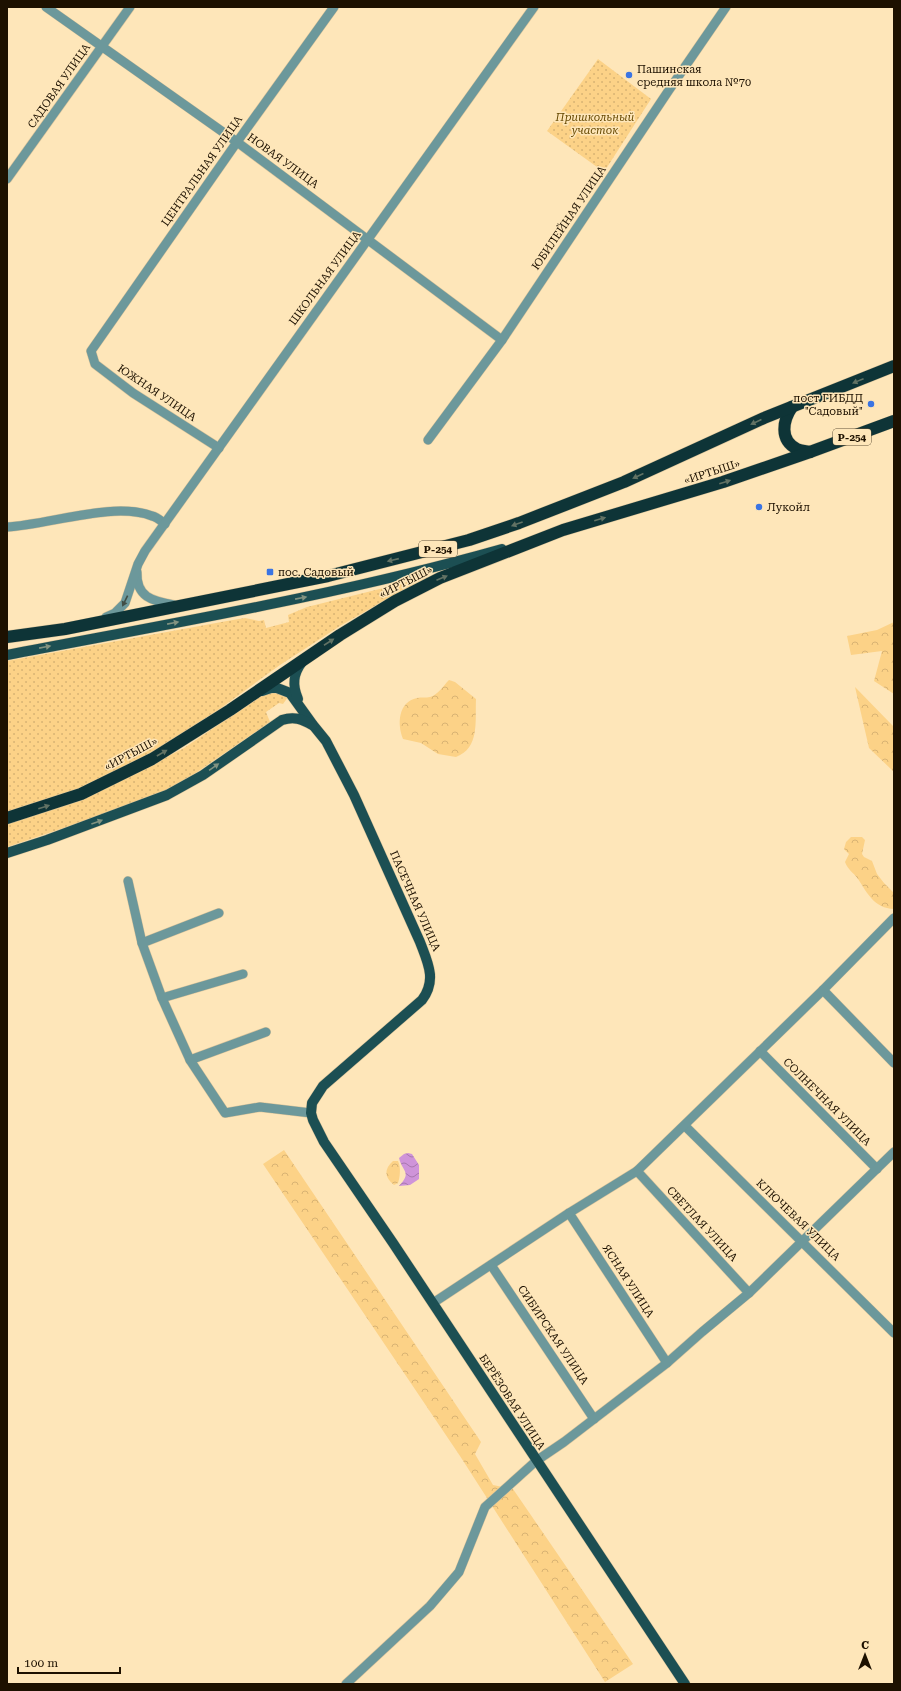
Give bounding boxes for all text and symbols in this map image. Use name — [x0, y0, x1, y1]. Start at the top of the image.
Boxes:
street label: САДОВАЯ УЛИЦА — [25, 41, 93, 131]
place label: Пашинская средняя школа №70 — [637, 63, 751, 89]
marker: Пашинская средняя школа №70 — [624, 70, 634, 80]
park label: Пришкольный участок — [555, 111, 635, 137]
street label: ЦЕНТРАЛЬНАЯ УЛИЦА — [159, 113, 245, 229]
street label: НОВАЯ УЛИЦА — [245, 131, 321, 191]
street label: ЮБИЛЕЙНАЯ УЛИЦА — [528, 163, 609, 273]
street label: ШКОЛЬНАЯ УЛИЦА — [286, 228, 364, 328]
street label: ЮЖНАЯ УЛИЦА — [115, 362, 199, 424]
one-way arrow — [851, 378, 863, 384]
place label: пост ГИБДД "Садовый" — [793, 392, 863, 418]
marker: пост ГИБДД "Садовый" — [866, 399, 876, 409]
one-way arrow — [751, 419, 762, 425]
road number: Р-254 — [833, 429, 871, 445]
street label: «ИРТЫШ» — [682, 457, 742, 487]
one-way arrow — [632, 473, 644, 479]
one-way arrow — [719, 478, 731, 484]
place label: Лукойл — [767, 501, 810, 514]
marker: Лукойл — [754, 502, 764, 512]
one-way arrow — [595, 516, 607, 522]
one-way arrow — [511, 521, 523, 527]
road number: Р-254 — [419, 541, 457, 557]
one-way arrow — [386, 558, 399, 564]
street label: «ИРТЫШ» — [377, 563, 435, 601]
place label: пос. Садовый — [278, 566, 354, 579]
marker: пос. Садовый — [265, 567, 275, 577]
one-way arrow — [436, 575, 447, 581]
one-way arrow — [122, 595, 128, 606]
one-way arrow — [294, 595, 307, 601]
one-way arrow — [167, 619, 179, 625]
one-way arrow — [324, 638, 334, 646]
one-way arrow — [39, 644, 51, 650]
street label: «ИРТЫШ» — [102, 735, 160, 773]
one-way arrow — [156, 749, 168, 756]
one-way arrow — [209, 763, 219, 771]
one-way arrow — [39, 804, 51, 810]
one-way arrow — [91, 818, 103, 824]
street label: ПАСЕЧНАЯ УЛИЦА — [387, 849, 443, 954]
street label: СОЛНЕЧНАЯ УЛИЦА — [780, 1055, 874, 1149]
street label: КЛЮЧЕВАЯ УЛИЦА — [753, 1177, 843, 1264]
street label: СВЕТЛАЯ УЛИЦА — [664, 1184, 740, 1264]
street label: ЯСНАЯ УЛИЦА — [600, 1242, 657, 1320]
street label: СИБИРСКАЯ УЛИЦА — [515, 1283, 591, 1387]
street label: БЕРЁЗОВАЯ УЛИЦА — [476, 1351, 549, 1453]
north arrow — [845, 1635, 885, 1675]
text: С — [861, 1639, 869, 1652]
scale bar — [18, 1649, 120, 1675]
text: 100 m — [24, 1656, 58, 1670]

